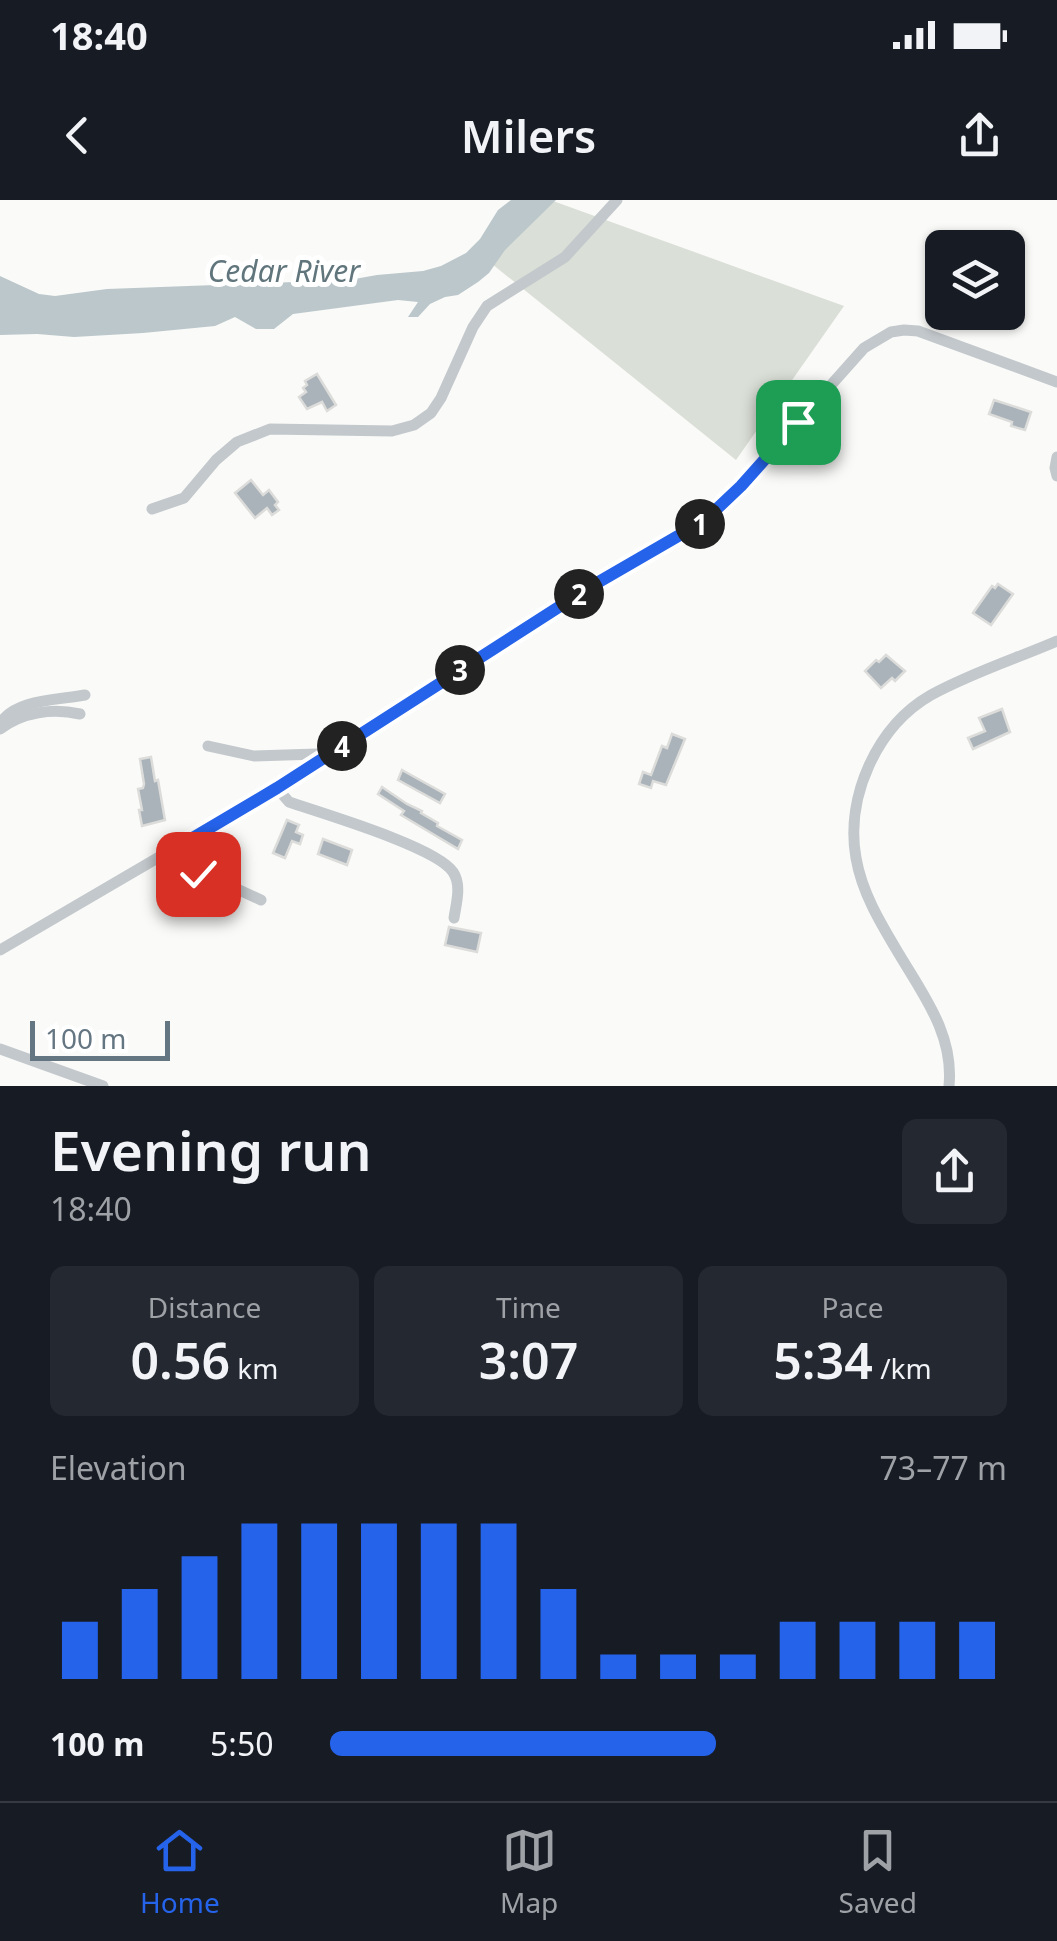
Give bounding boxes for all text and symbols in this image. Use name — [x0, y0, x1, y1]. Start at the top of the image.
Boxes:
text: 18:40 — [50, 9, 148, 61]
text: Milers — [461, 105, 596, 166]
icon: back — [50, 108, 105, 163]
icon: share — [952, 108, 1007, 163]
map controls — [925, 230, 1025, 330]
button: layers — [925, 230, 1025, 330]
water label: Cedar River — [208, 250, 361, 291]
pin — [756, 380, 841, 465]
icon: arrive — [771, 395, 826, 450]
pin: 1 — [675, 499, 725, 549]
text: 1 — [692, 505, 708, 543]
pin: 2 — [554, 569, 604, 619]
text: 2 — [571, 575, 587, 613]
pin: 3 — [435, 645, 485, 695]
text: 3 — [452, 651, 468, 689]
pin: 4 — [317, 721, 367, 771]
text: 4 — [334, 727, 350, 765]
pin — [156, 832, 241, 917]
icon: check — [171, 847, 226, 902]
scale bar — [30, 1016, 170, 1060]
text: 100 m — [45, 1019, 127, 1057]
text: Evening run — [50, 1112, 371, 1187]
button: share — [902, 1119, 1007, 1224]
text: 18:40 — [50, 1187, 132, 1230]
text: Distance — [148, 1288, 261, 1326]
text: Time — [496, 1288, 561, 1326]
text: Pace — [822, 1288, 883, 1326]
text: 0.56 — [130, 1326, 230, 1394]
text: 3:07 — [479, 1326, 578, 1394]
text: 5:34 — [773, 1326, 873, 1394]
text: km — [230, 1349, 279, 1387]
text: /km — [873, 1349, 932, 1387]
text: Elevation — [50, 1446, 187, 1489]
text: 73–77 m — [880, 1446, 1007, 1489]
text: 100 m — [50, 1722, 144, 1765]
text: 5:50 — [210, 1722, 274, 1765]
tab: Home — [140, 1823, 220, 1921]
tab: Map — [500, 1823, 558, 1921]
tab: Saved — [839, 1823, 917, 1921]

